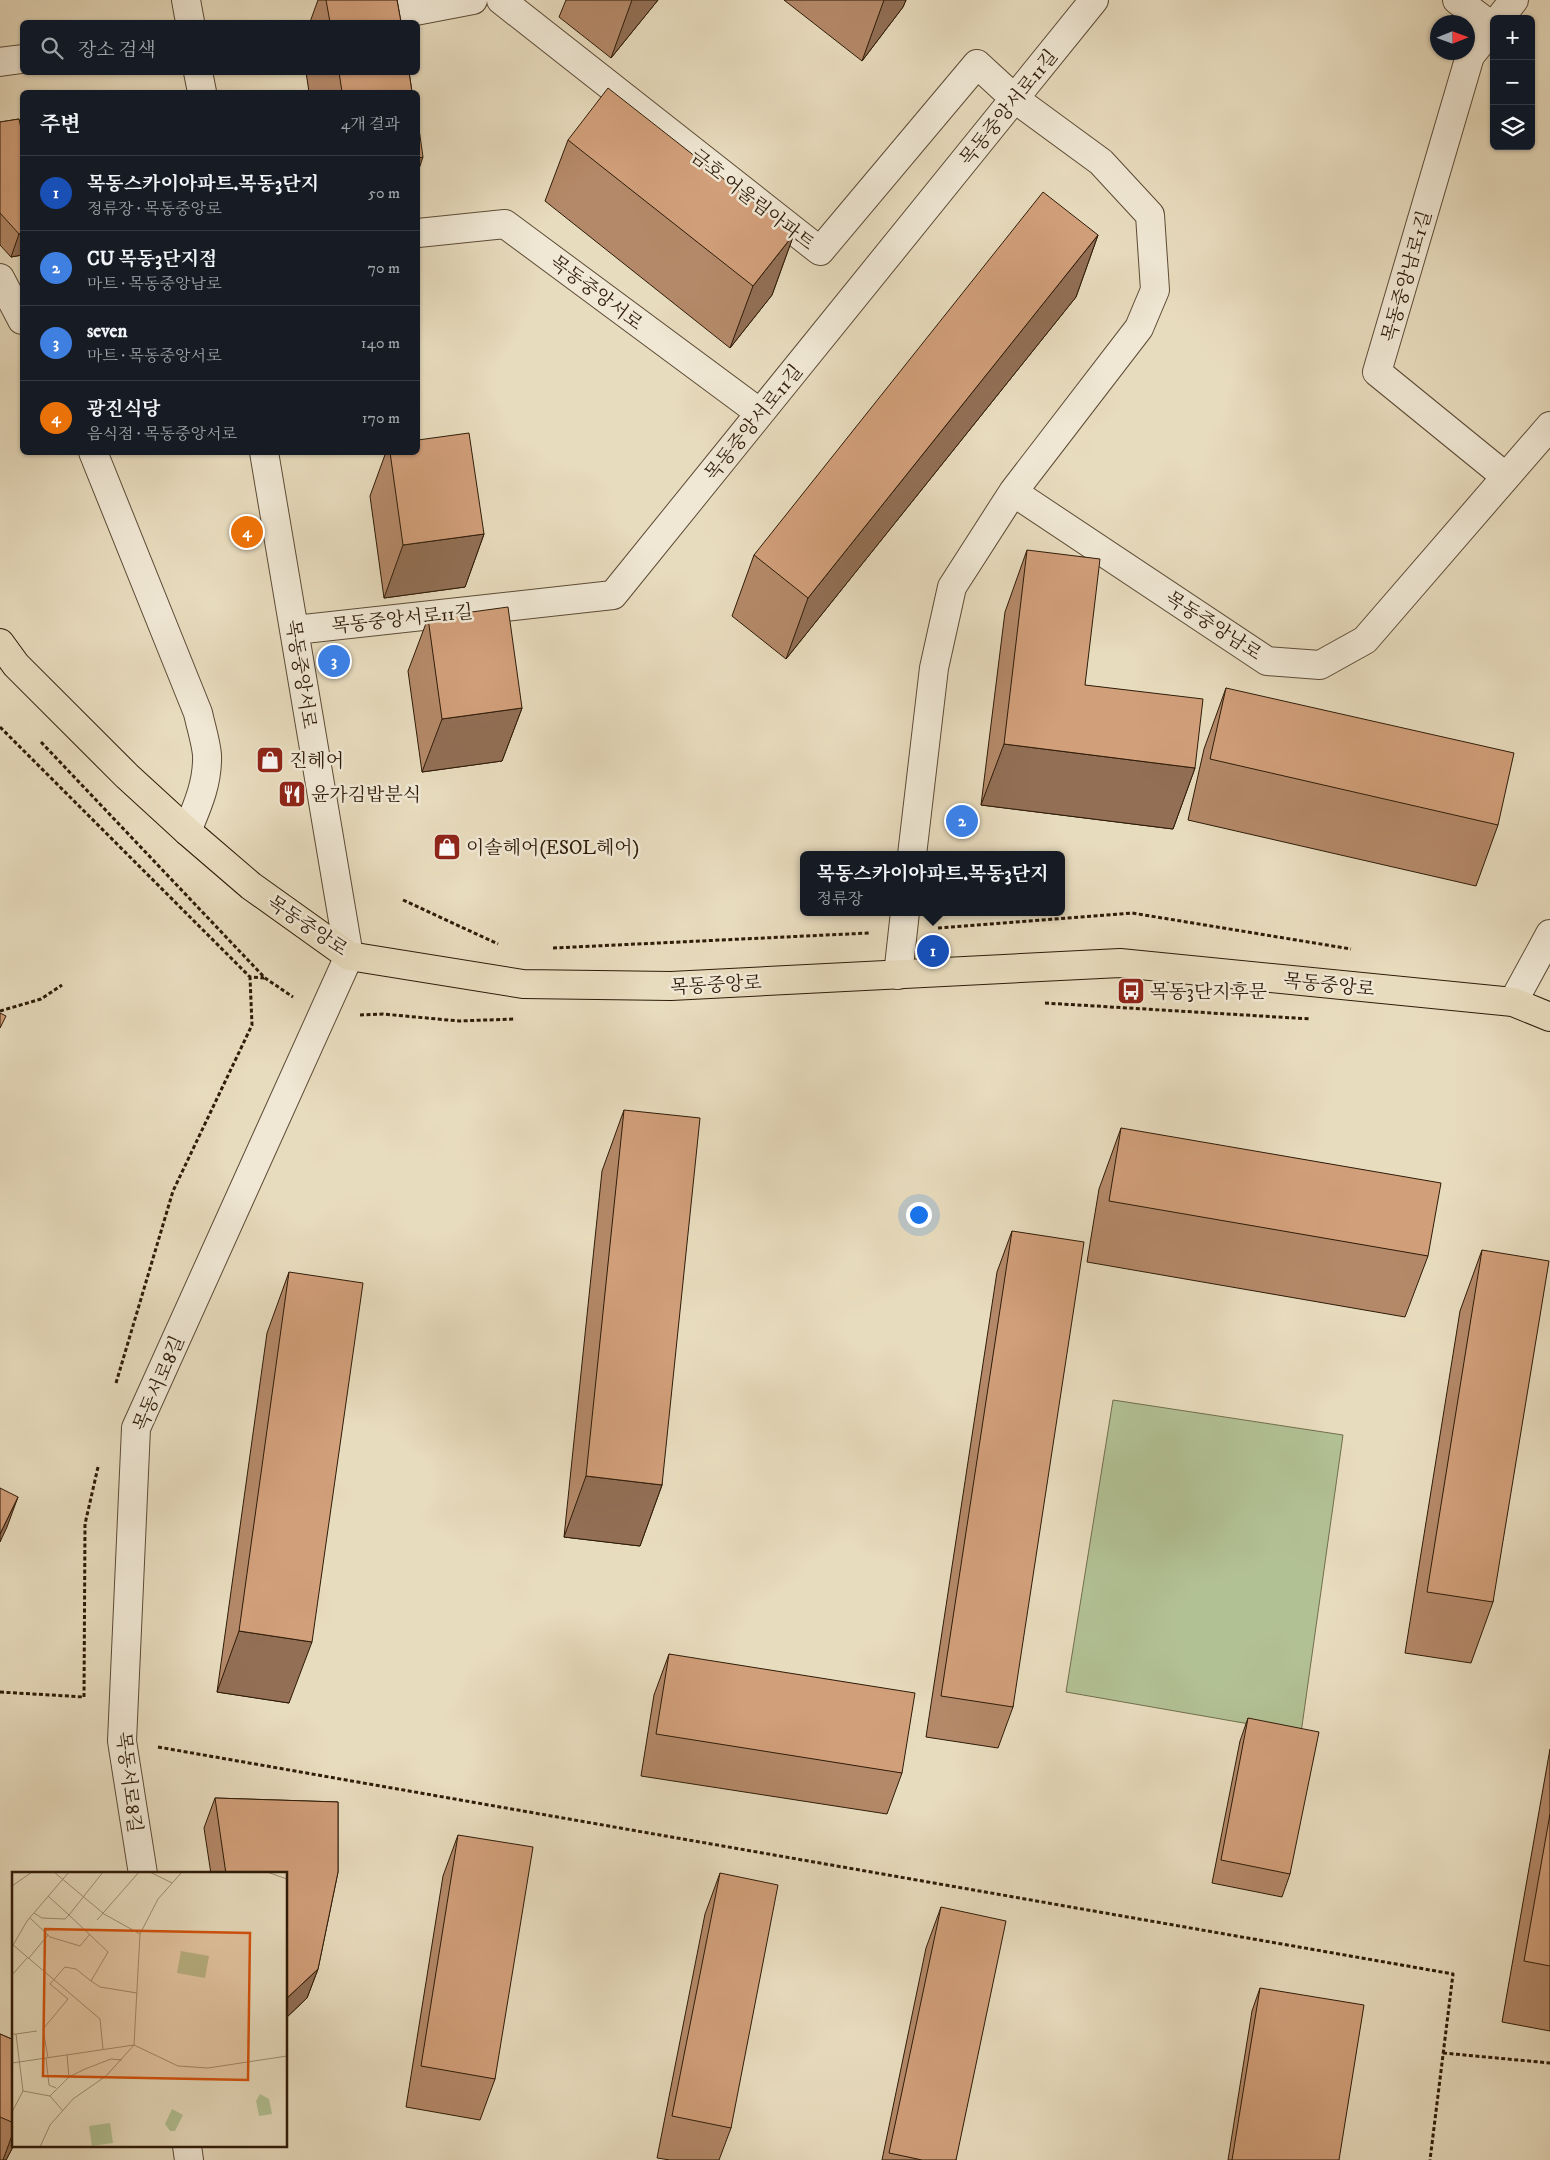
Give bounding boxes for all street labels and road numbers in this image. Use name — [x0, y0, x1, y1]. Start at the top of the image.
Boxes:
street label: 목동중앙서로11길 — [955, 45, 1063, 171]
street label: 금호 어울림아파트 — [686, 145, 819, 256]
street label: 목동중앙남로1길 — [1378, 208, 1437, 345]
street label: 목동중앙서로 — [545, 251, 647, 336]
street label: 목동중앙서로11길 — [700, 360, 808, 486]
street label: 목동중앙남로 — [1161, 587, 1266, 666]
street label: 목동중앙서로11길 — [330, 601, 474, 638]
street label: 목동중앙서로 — [281, 618, 320, 730]
street label: 목동중앙로 — [263, 891, 352, 961]
street label: 목동중앙로 — [1282, 969, 1376, 1002]
street label: 목동중앙로 — [670, 972, 763, 999]
street label: 목동서로8길 — [129, 1332, 190, 1435]
street label: 목동서로8길 — [111, 1731, 146, 1834]

